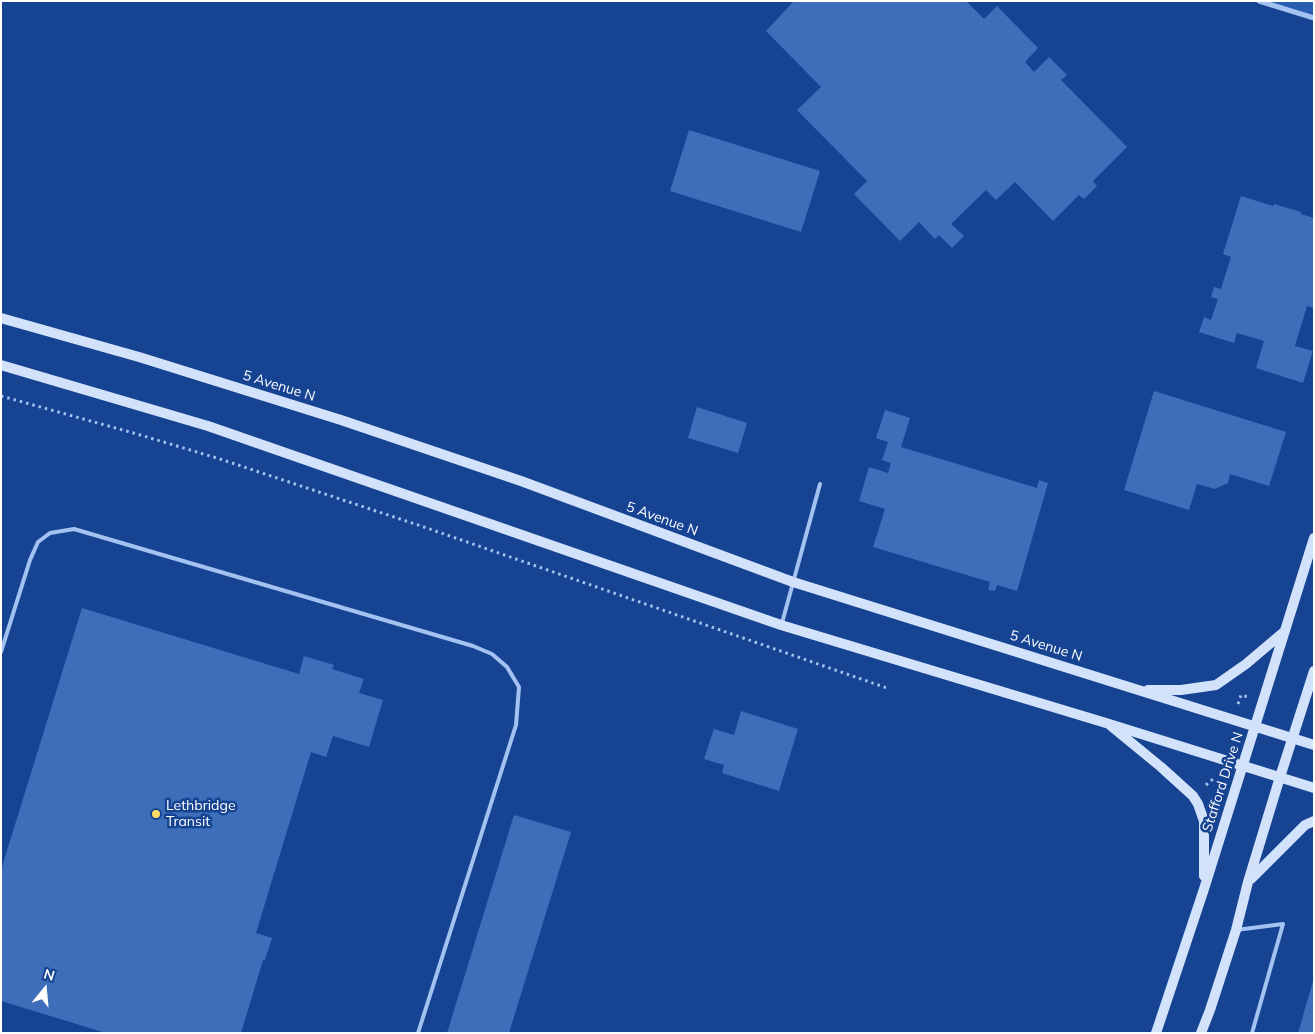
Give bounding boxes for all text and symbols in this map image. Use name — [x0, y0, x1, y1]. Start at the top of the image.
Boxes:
street label: 5 Avenue N — [241, 367, 317, 405]
street label: 5 Avenue N — [624, 498, 700, 540]
street label: 5 Avenue N — [1008, 627, 1084, 665]
street label: Stafford Drive N — [1199, 730, 1247, 834]
place label: Lethbridge Transit — [166, 798, 236, 830]
marker: Lethbridge Transit — [150, 808, 162, 820]
north arrow — [20, 964, 70, 1014]
text: N — [42, 965, 57, 985]

